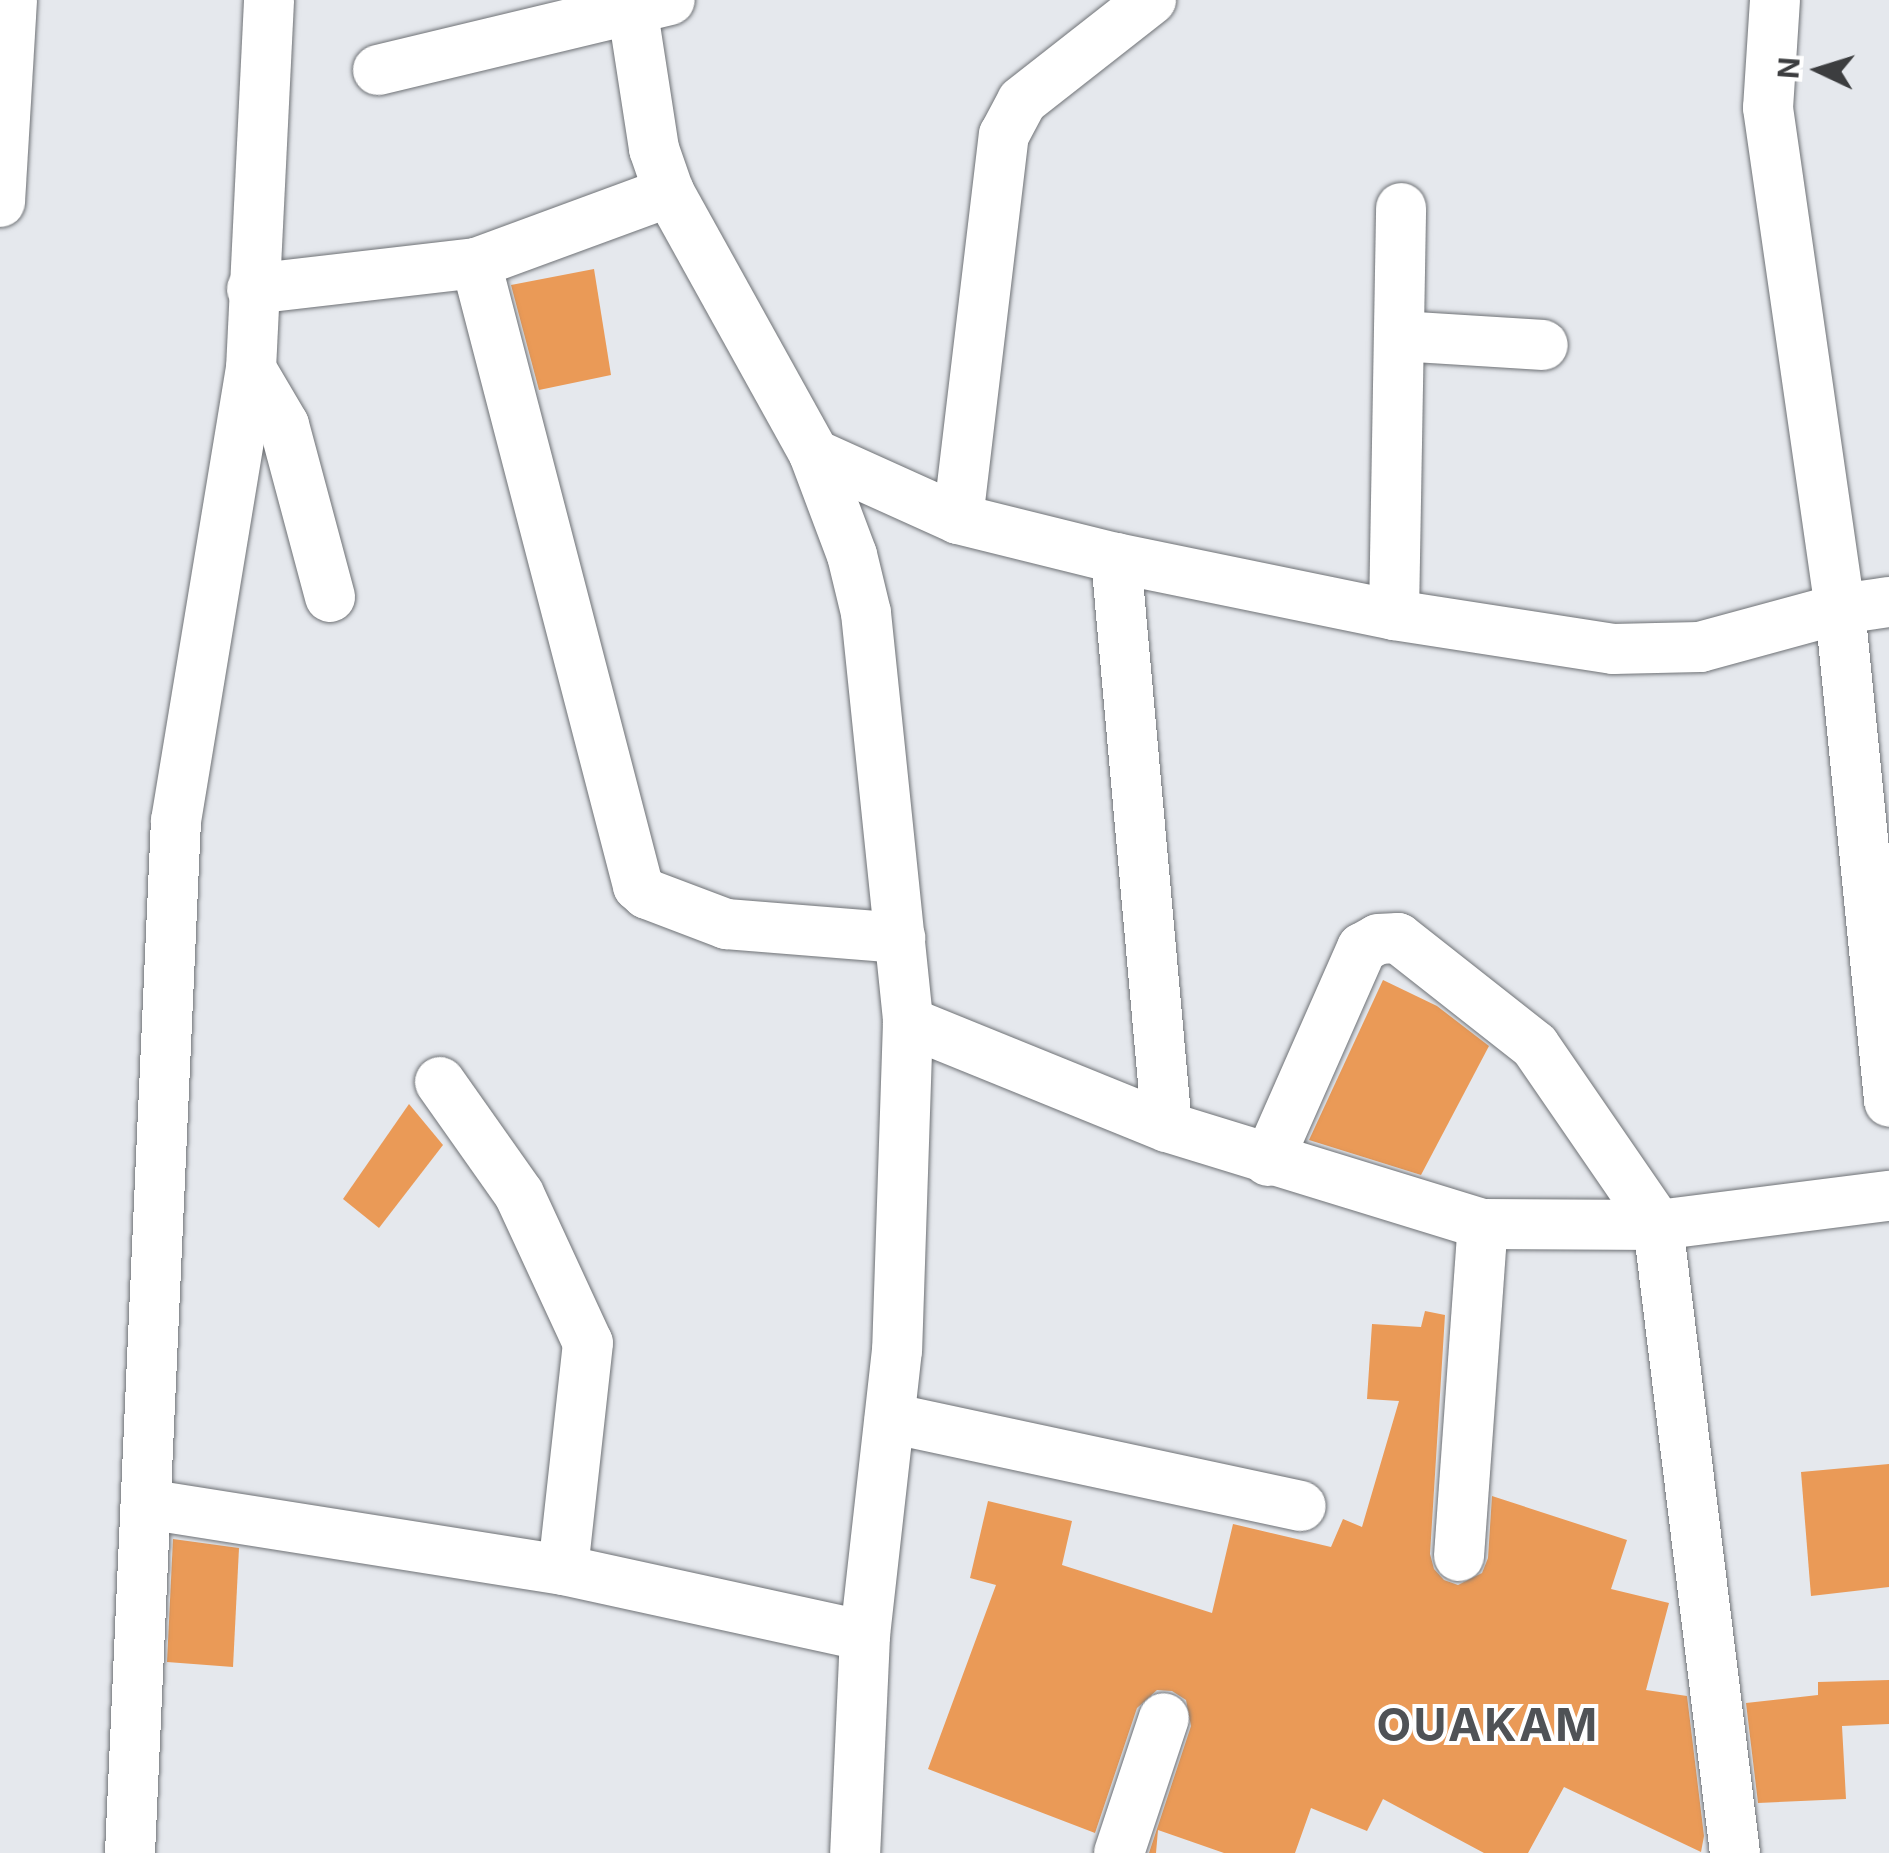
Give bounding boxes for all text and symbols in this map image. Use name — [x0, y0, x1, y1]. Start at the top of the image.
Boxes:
north arrow — [1769, 20, 1869, 120]
text: N — [1771, 56, 1807, 80]
district label: OUAKAM — [1376, 1698, 1600, 1752]

